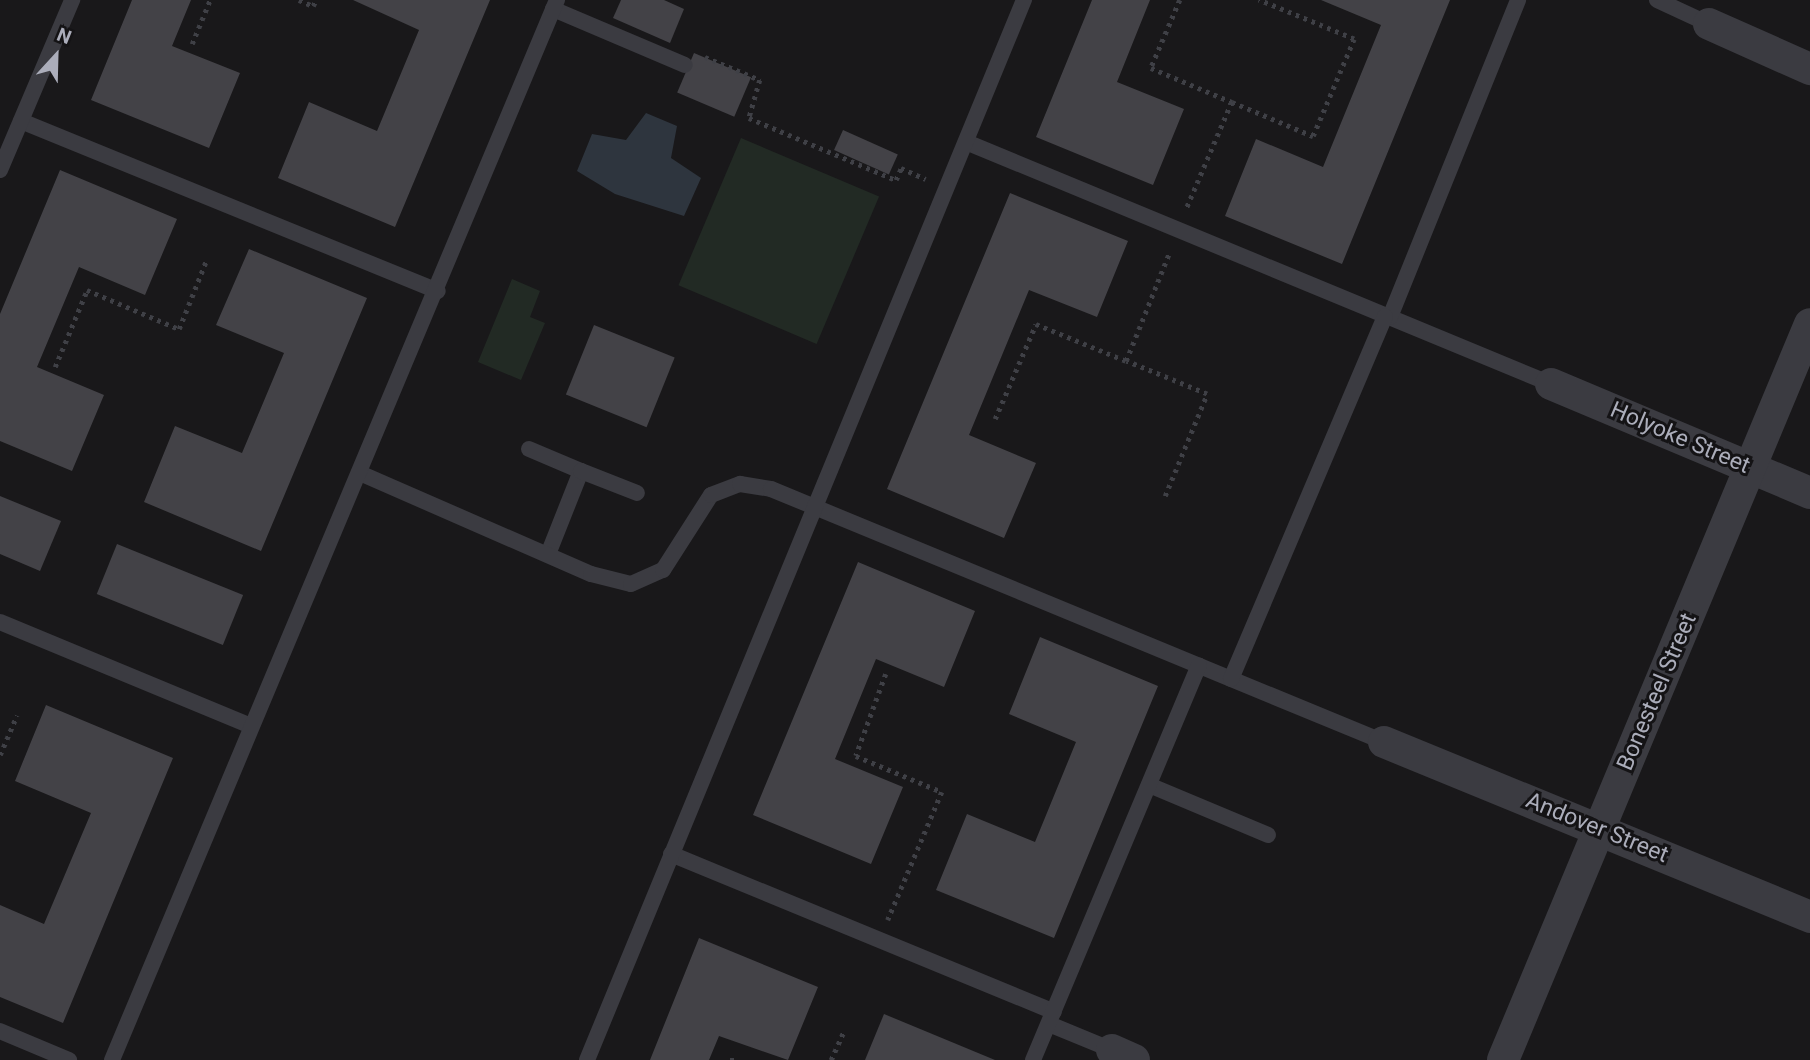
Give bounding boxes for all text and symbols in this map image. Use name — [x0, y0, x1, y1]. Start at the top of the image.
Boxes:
north arrow — [21, 21, 91, 91]
text: N — [54, 23, 75, 49]
street label: Holyoke Street — [1606, 396, 1754, 480]
street label: Bonesteel Street — [1611, 609, 1703, 775]
street label: Andover Street — [1522, 787, 1672, 869]

